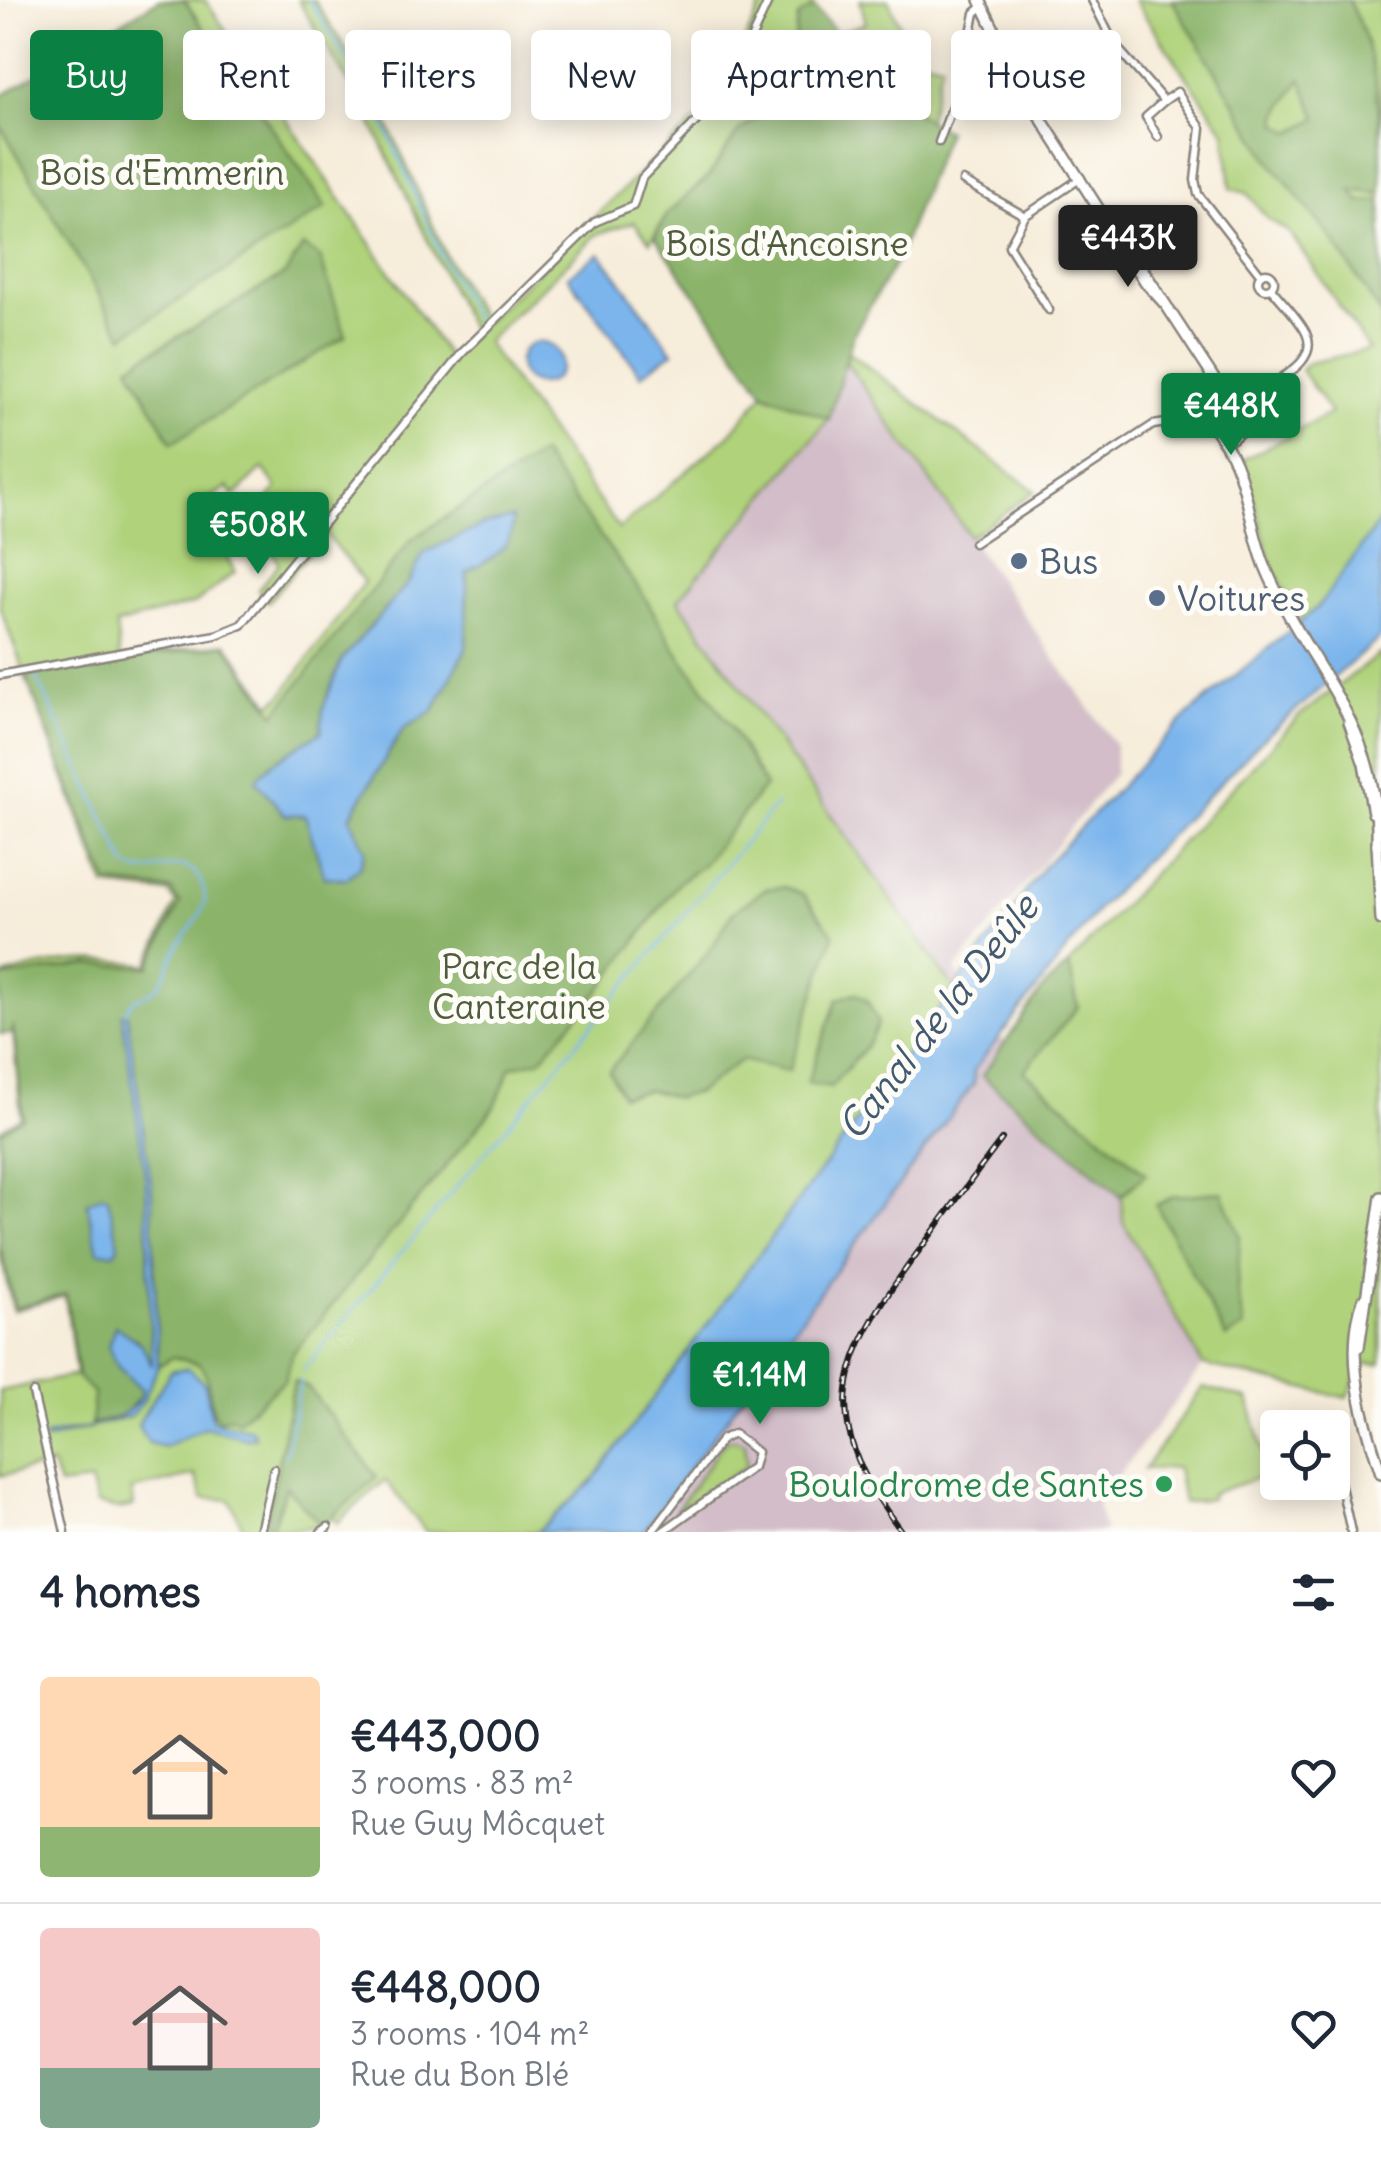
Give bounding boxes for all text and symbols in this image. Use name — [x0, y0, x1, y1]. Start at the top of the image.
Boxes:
chip: Buy — [30, 30, 163, 120]
chip: Rent — [183, 30, 325, 120]
chip: Filters — [345, 30, 511, 120]
chip: New — [531, 30, 671, 120]
chip: Apartment — [691, 30, 931, 120]
chip: House — [951, 30, 1121, 120]
park label: Bois d'Emmerin — [40, 150, 284, 194]
pin: €443K — [1058, 205, 1198, 290]
text: €443K — [1080, 217, 1176, 258]
park label: Bois d'Ancoisne — [665, 221, 909, 265]
pin: €448K — [1161, 373, 1301, 458]
text: €448K — [1183, 385, 1279, 426]
pin: €508K — [188, 492, 328, 577]
text: €508K — [209, 504, 307, 545]
place label: Bus — [1039, 539, 1098, 583]
marker: Bus — [1008, 550, 1030, 572]
place label: Voitures — [1177, 576, 1305, 620]
marker: Voitures — [1146, 587, 1168, 609]
water label: Canal de la Deûle — [828, 883, 1050, 1149]
park label: Parc de la Canteraine — [432, 944, 606, 1028]
pin: €1.14M — [679, 1342, 841, 1427]
text: €1.14M — [712, 1354, 808, 1395]
map controls — [1260, 1410, 1350, 1500]
button: locate — [1260, 1410, 1350, 1500]
place label: Boulodrome de Santes — [788, 1462, 1144, 1506]
marker: Boulodrome de Santes — [1153, 1473, 1175, 1495]
icon: filters — [1286, 1565, 1341, 1620]
text: 4 homes — [40, 1566, 201, 1618]
text: €443,000 — [350, 1710, 541, 1762]
icon: home — [120, 1717, 240, 1837]
icon: heart — [1286, 1750, 1341, 1805]
text: 3 rooms · 83 m² — [350, 1762, 574, 1803]
text: Rue Guy Môcquet — [350, 1803, 605, 1844]
text: €448,000 — [350, 1961, 541, 2013]
icon: home — [120, 1968, 240, 2088]
icon: heart — [1286, 2001, 1341, 2056]
text: 3 rooms · 104 m² — [350, 2013, 589, 2054]
text: Rue du Bon Blé — [350, 2054, 569, 2095]

